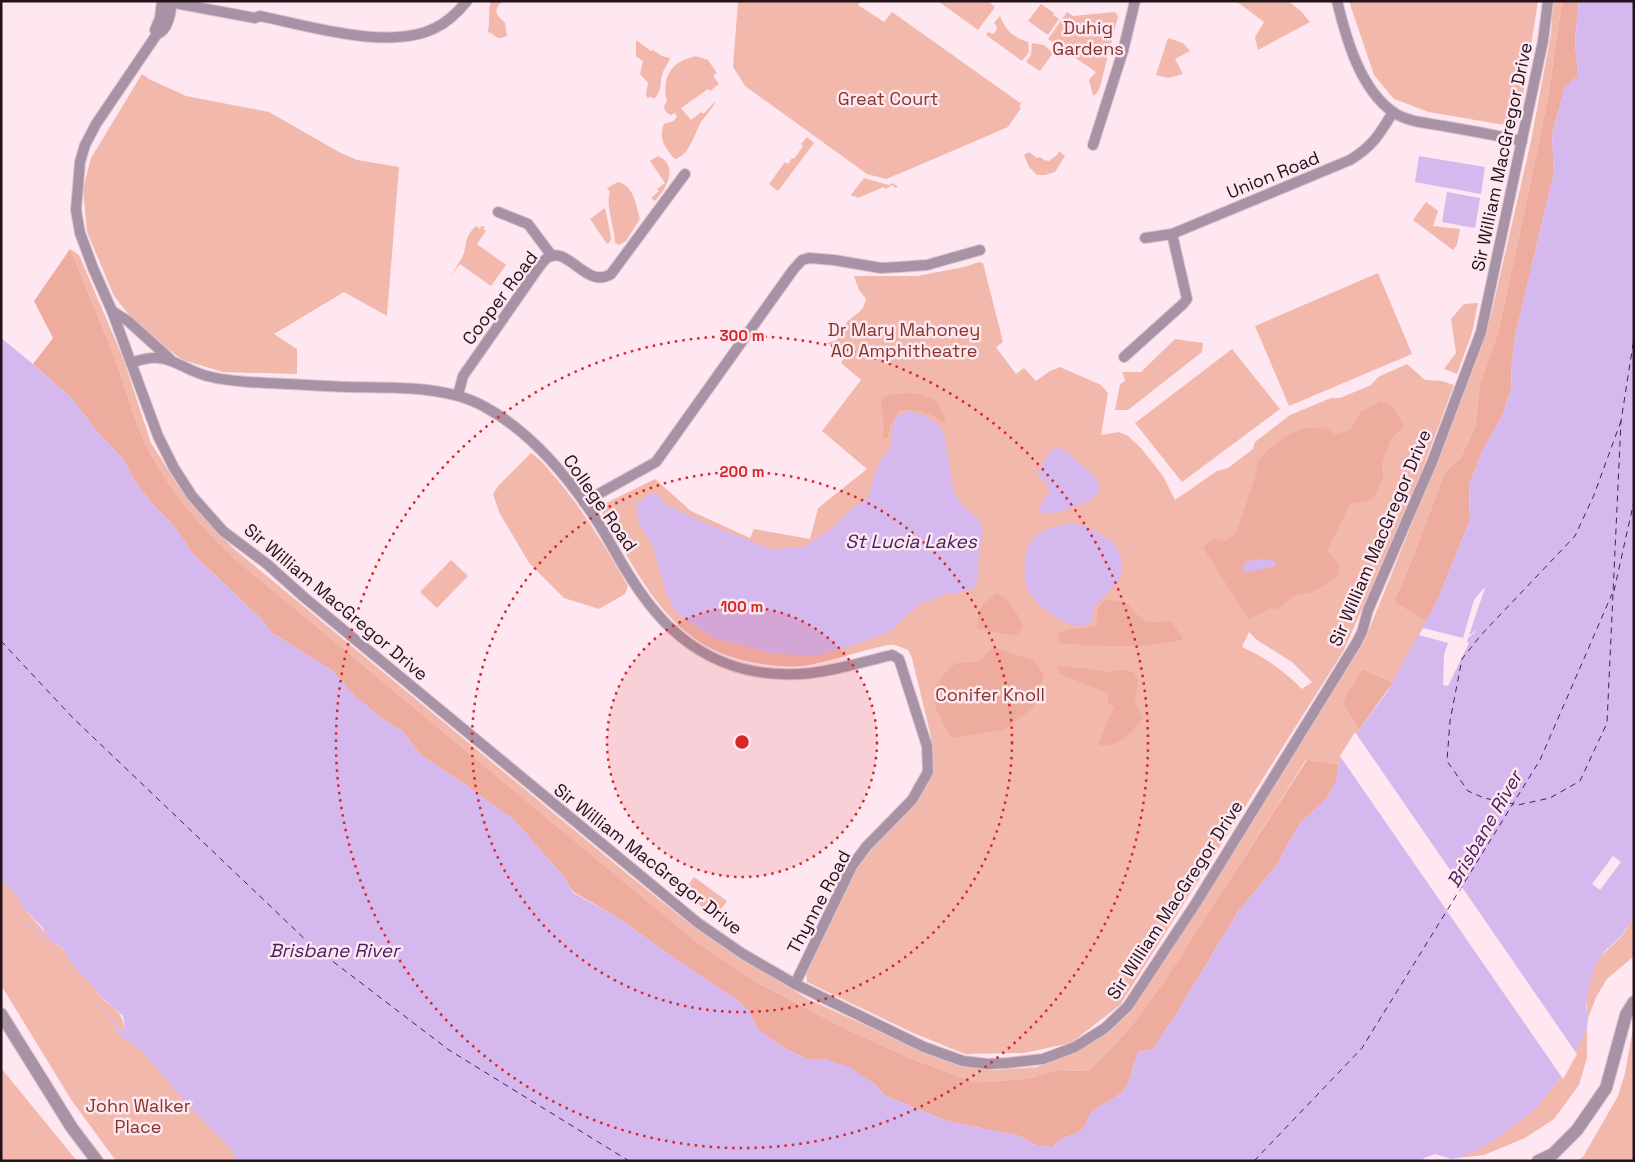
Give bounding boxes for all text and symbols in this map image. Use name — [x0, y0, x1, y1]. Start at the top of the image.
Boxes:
park label: Duhig Gardens — [1052, 16, 1124, 60]
street label: Sir William MacGregor Drive — [1466, 40, 1537, 273]
park label: Great Court — [838, 87, 938, 110]
street label: Union Road — [1223, 145, 1323, 204]
street label: Cooper Road — [457, 246, 542, 349]
park label: Dr Mary Mahoney AO Amphitheatre — [828, 318, 980, 362]
text: 300 m — [719, 326, 765, 345]
street label: Sir William MacGregor Drive — [1323, 426, 1436, 650]
street label: College Road — [559, 450, 642, 556]
text: 200 m — [720, 462, 764, 481]
street label: Sir William MacGregor Drive — [240, 518, 433, 685]
water label: St Lucia Lakes — [845, 529, 978, 554]
text: 100 m — [721, 597, 763, 616]
park label: Conifer Knoll — [935, 683, 1045, 706]
centre of rings — [733, 733, 751, 751]
water label: Brisbane River — [1441, 765, 1529, 892]
street label: Sir William MacGregor Drive — [549, 778, 747, 939]
street label: Sir William MacGregor Drive — [1101, 796, 1248, 1004]
street label: Thynne Road — [782, 846, 855, 958]
water label: Brisbane River — [269, 938, 401, 963]
park label: John Walker Place — [86, 1094, 191, 1138]

